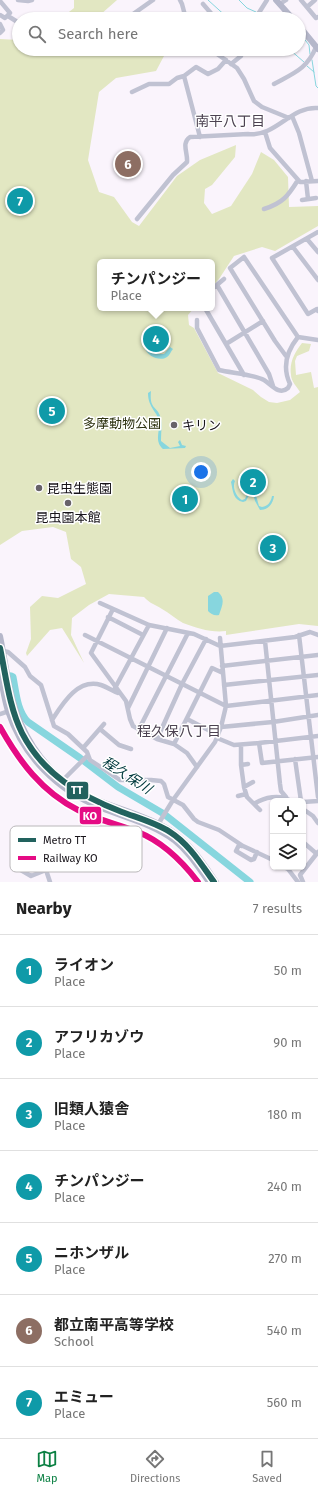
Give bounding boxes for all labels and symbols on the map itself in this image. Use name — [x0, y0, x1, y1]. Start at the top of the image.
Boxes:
district label: 南平八丁目 — [195, 113, 265, 130]
pin: 6 — [115, 149, 141, 179]
pin: 7 — [7, 186, 33, 216]
pin: 4 — [143, 324, 169, 354]
pin: 5 — [39, 396, 65, 426]
park label: 多摩動物公園 — [83, 416, 161, 431]
place label: キリン — [182, 418, 221, 433]
marker: キリン — [169, 420, 179, 430]
your location — [191, 462, 211, 482]
pin: 2 — [240, 467, 266, 497]
place label: 昆虫生態園 — [47, 481, 112, 496]
marker: 昆虫生態園 — [34, 483, 44, 493]
pin: 1 — [172, 484, 198, 514]
marker: 昆虫園本館 — [63, 498, 73, 508]
place label: 昆虫園本館 — [35, 510, 101, 525]
pin: 3 — [260, 533, 286, 563]
district label: 程久保八丁目 — [137, 723, 221, 740]
water label: 程久保川 — [99, 753, 157, 799]
line badge: TT — [66, 781, 89, 800]
text: TT — [71, 784, 83, 797]
line badge: KO — [79, 806, 102, 825]
text: KO — [83, 810, 98, 823]
legend — [10, 826, 142, 872]
text: Metro TT — [43, 834, 86, 847]
text: Railway KO — [43, 852, 98, 865]

